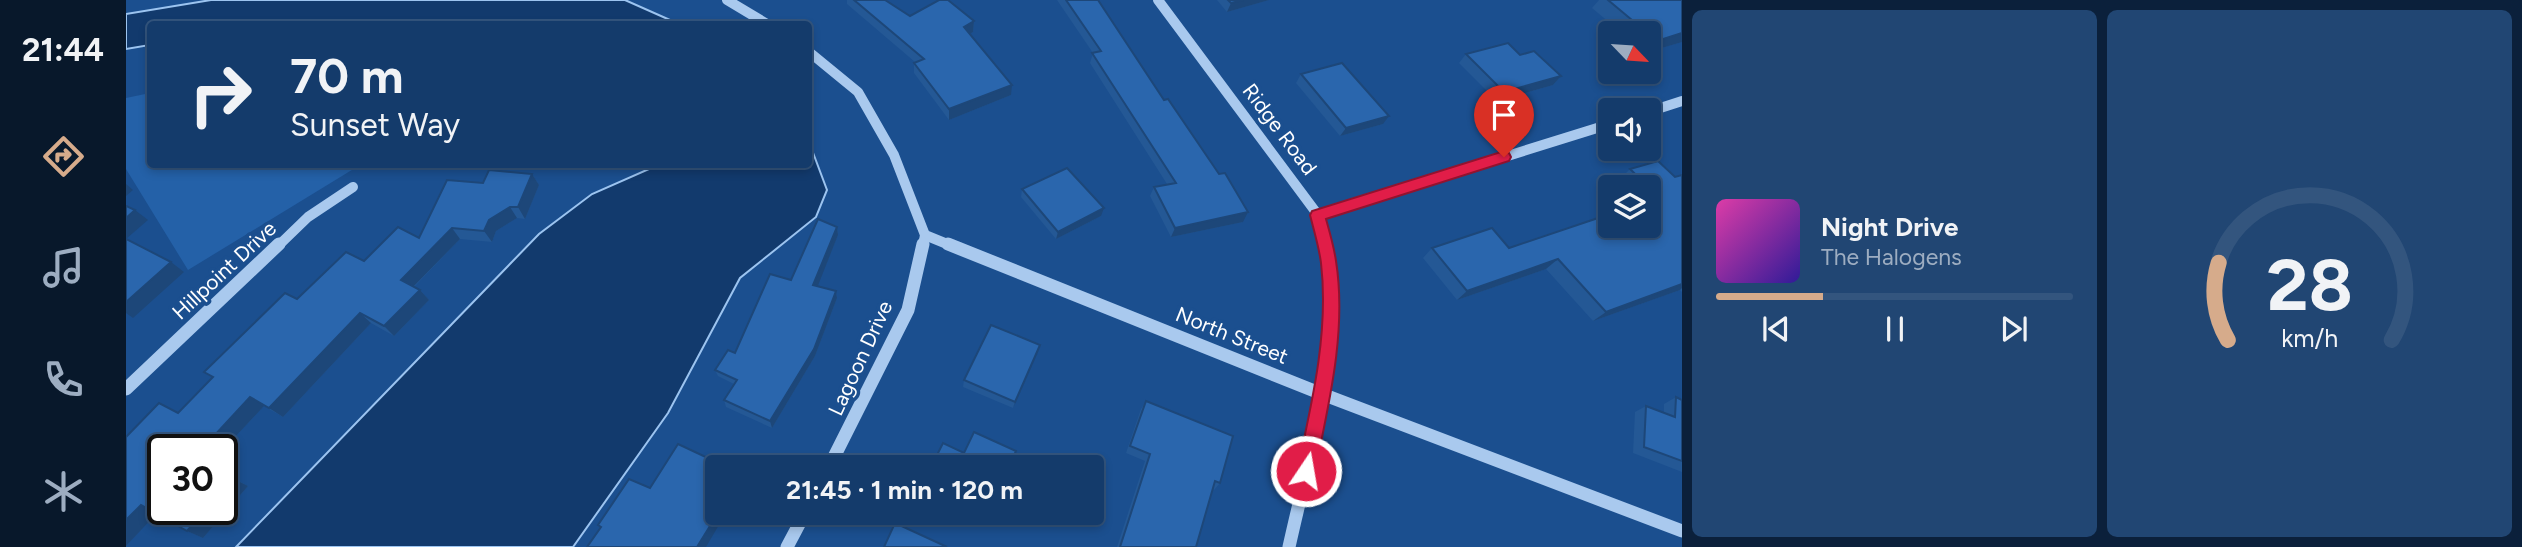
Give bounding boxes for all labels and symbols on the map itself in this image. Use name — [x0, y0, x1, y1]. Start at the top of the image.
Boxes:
north arrow — [1598, 21, 1661, 84]
street label: Ridge Road — [1238, 78, 1322, 180]
pin — [1474, 85, 1534, 157]
street label: Hillpoint Drive — [167, 216, 281, 324]
street label: Lagoon Drive — [823, 297, 897, 419]
street label: North Street — [1172, 301, 1292, 369]
speed limit sign: 30 — [147, 434, 238, 525]
position arrow — [1269, 434, 1343, 508]

